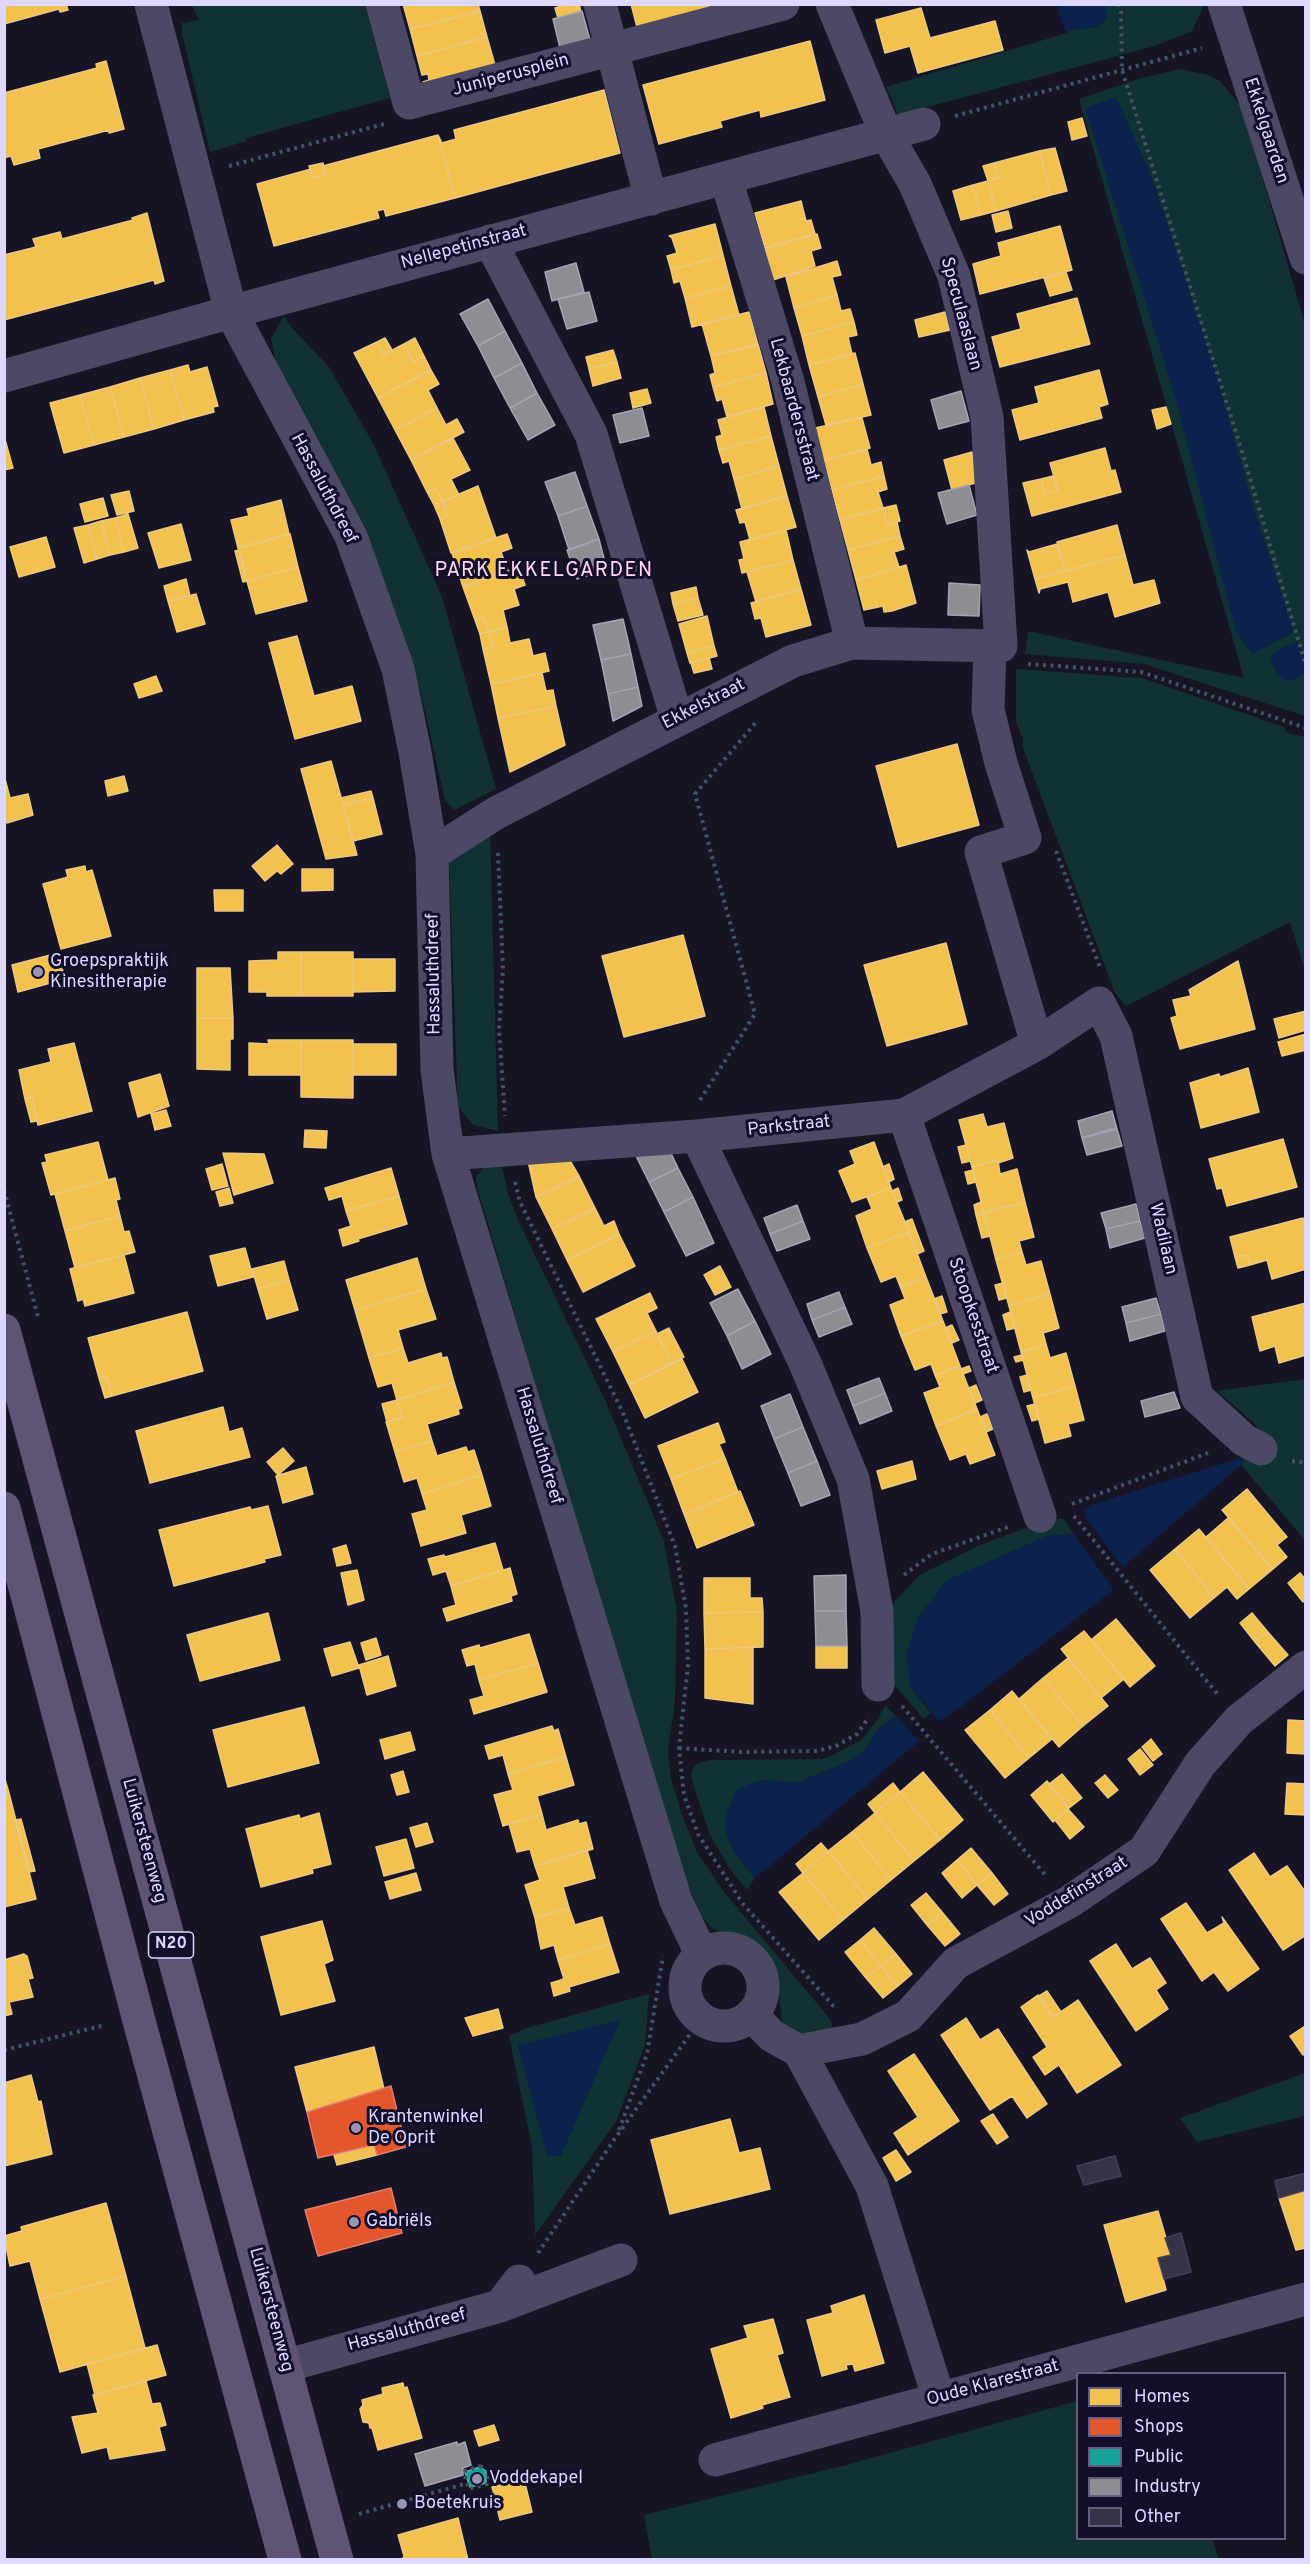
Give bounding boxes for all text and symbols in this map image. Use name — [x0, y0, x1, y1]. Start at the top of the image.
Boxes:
street label: Juniperusplein — [450, 50, 572, 102]
street label: Ekkelgaarden — [1238, 75, 1292, 187]
street label: Nellepetinstraat — [399, 221, 529, 275]
street label: Speculaaslaan — [934, 255, 986, 373]
street label: Lekbaardersstraat — [764, 336, 822, 484]
street label: Hassaluthdreef — [285, 430, 361, 548]
district label: PARK EKKELGARDEN — [434, 560, 654, 584]
street label: Ekkelstraat — [659, 675, 749, 735]
street label: Hassaluthdreef — [423, 913, 447, 1035]
place label: Groepspraktijk Kinesitherapie — [50, 951, 169, 994]
marker: Groepspraktijk Kinesitherapie — [31, 965, 45, 979]
street label: Parkstraat — [746, 1112, 832, 1142]
street label: Wadilaan — [1143, 1201, 1181, 1277]
street label: Stoopkesstraat — [942, 1255, 1002, 1377]
street label: Hassaluthdreef — [510, 1385, 566, 1507]
street label: Luikersteenweg — [116, 1776, 170, 1906]
street label: Voddefinstraat — [1022, 1853, 1132, 1933]
road number: N20 — [148, 1932, 194, 1958]
place label: Krantenwinkel De Oprit — [368, 2107, 484, 2150]
marker: Krantenwinkel De Oprit — [349, 2121, 363, 2135]
place label: Gabriëls — [366, 2211, 432, 2233]
marker: Gabriëls — [347, 2215, 361, 2229]
street label: Luikersteenweg — [243, 2245, 297, 2375]
street label: Hassaluthdreef — [346, 2305, 468, 2357]
street label: Oude Klarestraat — [924, 2356, 1062, 2412]
legend — [1076, 2372, 1286, 2540]
text: Homes — [1134, 2386, 1190, 2409]
text: Shops — [1134, 2416, 1184, 2439]
text: Public — [1134, 2446, 1184, 2469]
place label: Voddekapel — [489, 2468, 583, 2490]
marker: Voddekapel — [470, 2472, 484, 2486]
text: Industry — [1134, 2476, 1201, 2499]
place label: Boetekruis — [414, 2493, 502, 2515]
marker: Boetekruis — [395, 2497, 409, 2511]
text: Other — [1134, 2506, 1181, 2529]

